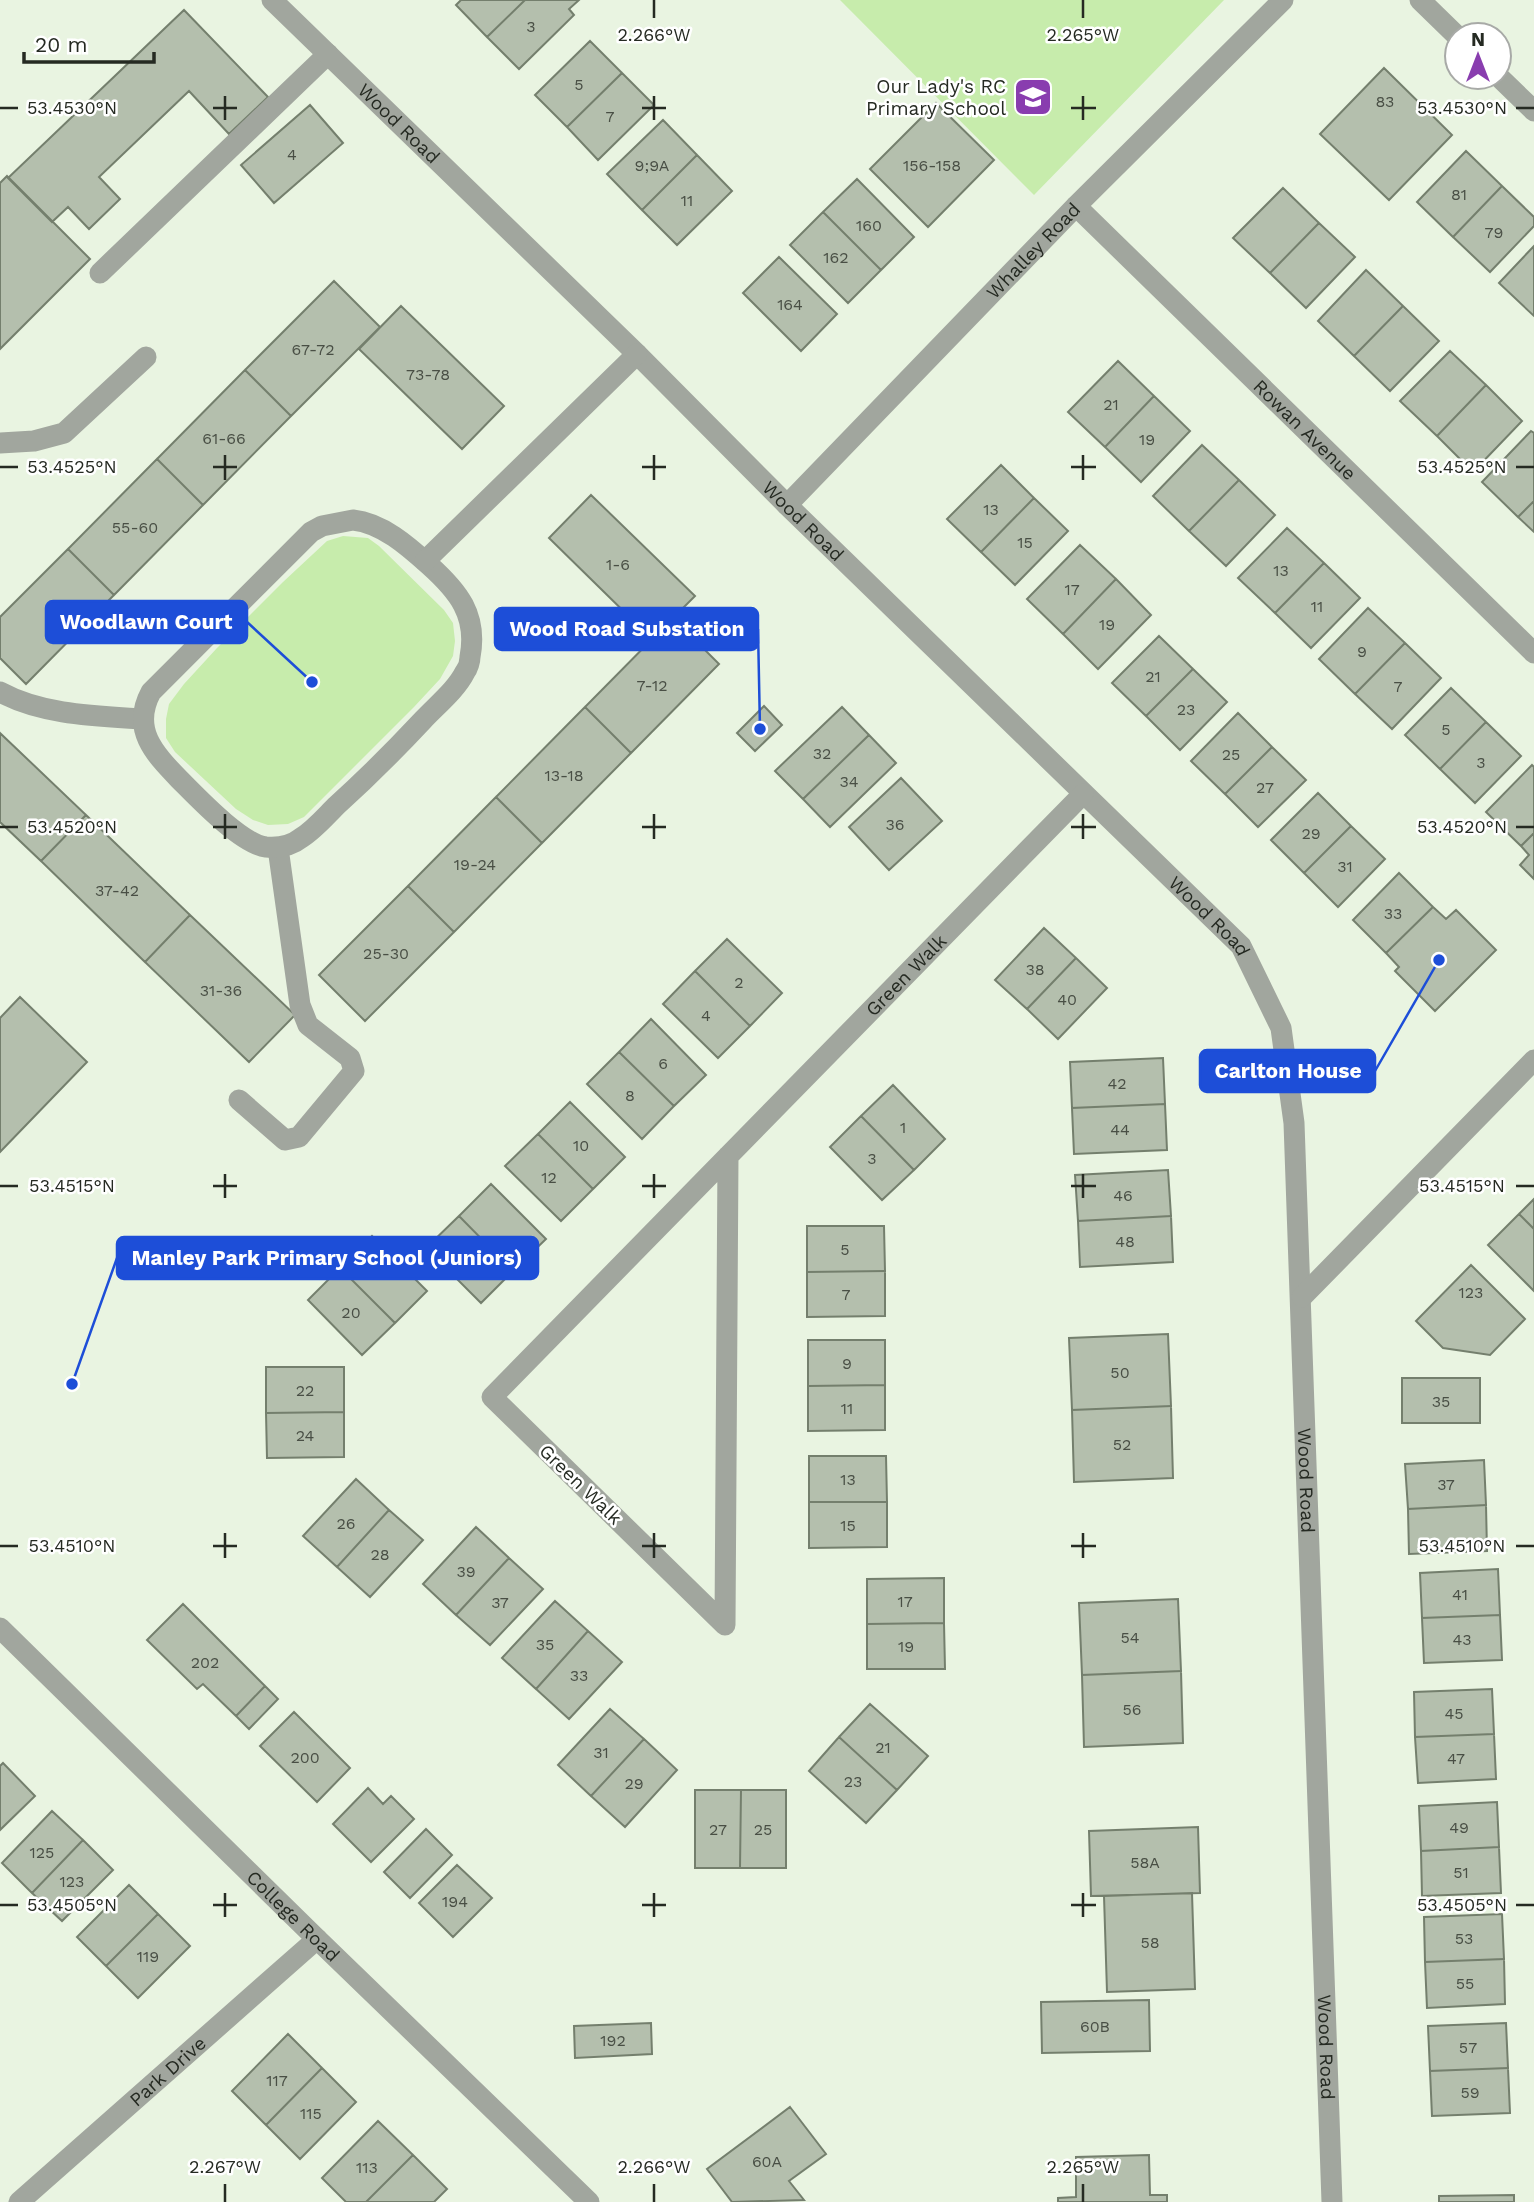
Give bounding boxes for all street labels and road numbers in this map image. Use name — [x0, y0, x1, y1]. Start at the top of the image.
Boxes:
street label: Wood Road — [353, 79, 444, 168]
street label: Whalley Road — [982, 198, 1085, 304]
street label: Rowan Avenue — [1248, 375, 1361, 485]
street label: Wood Road — [757, 476, 849, 566]
street label: Wood Road — [1164, 871, 1255, 960]
street label: Green Walk — [861, 929, 951, 1021]
street label: Wood Road — [1293, 1427, 1319, 1533]
street label: Green Walk — [535, 1439, 627, 1530]
street label: College Road — [242, 1866, 344, 1967]
street label: Wood Road — [1313, 1994, 1339, 2100]
street label: Park Drive — [125, 2032, 211, 2111]

